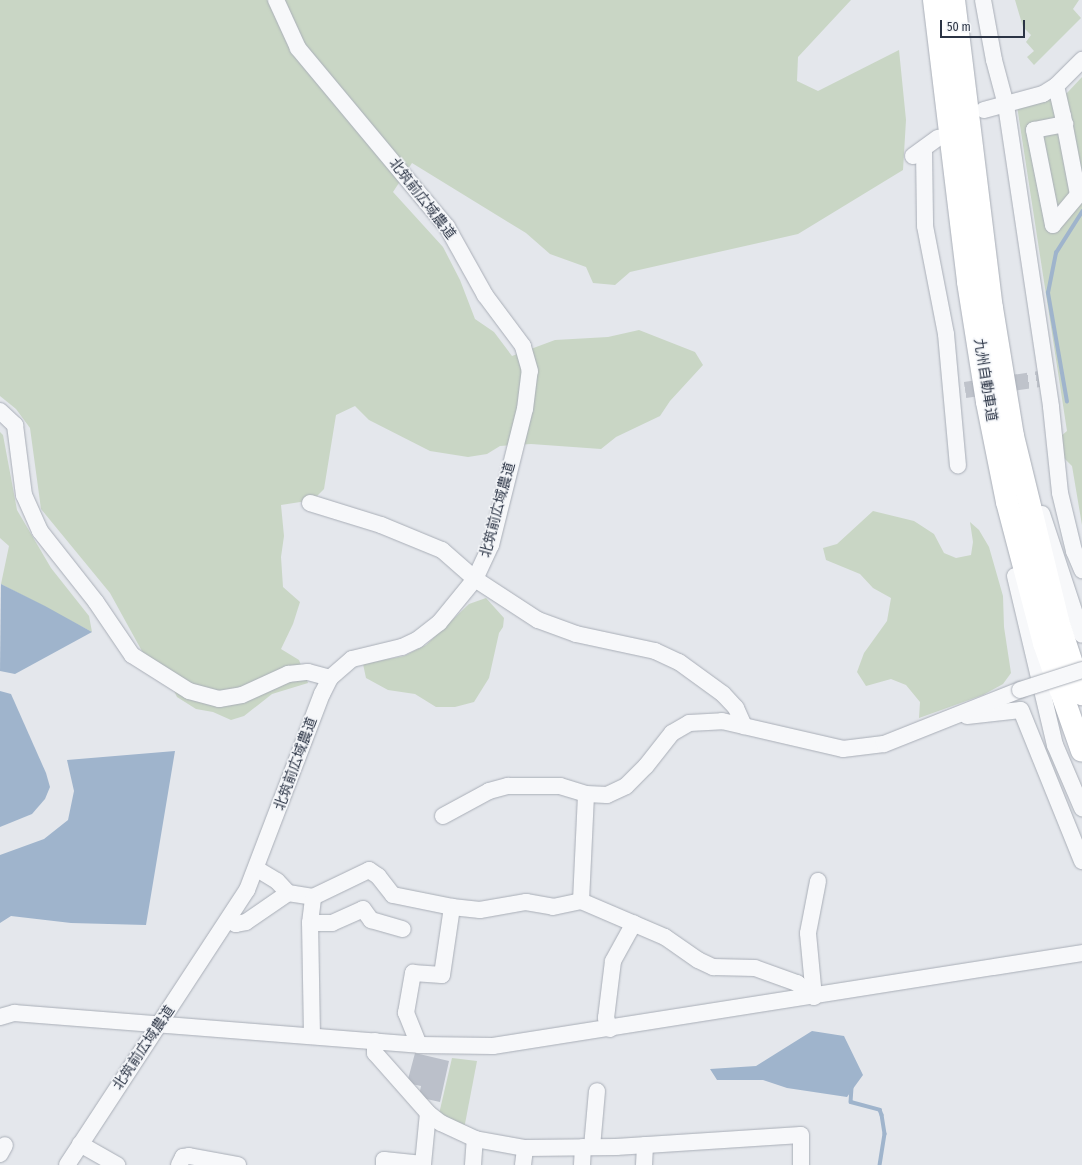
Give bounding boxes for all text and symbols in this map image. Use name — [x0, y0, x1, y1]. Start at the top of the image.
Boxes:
scale bar — [942, 12, 1027, 38]
text: 50 m — [947, 20, 971, 34]
street label: 北筑前広域農道 — [385, 155, 459, 243]
street label: 九州自動車道 — [970, 337, 1000, 423]
street label: 北筑前広域農道 — [477, 460, 519, 560]
street label: 北筑前広域農道 — [271, 715, 321, 813]
street label: 北筑前広域農道 — [110, 1003, 178, 1093]

